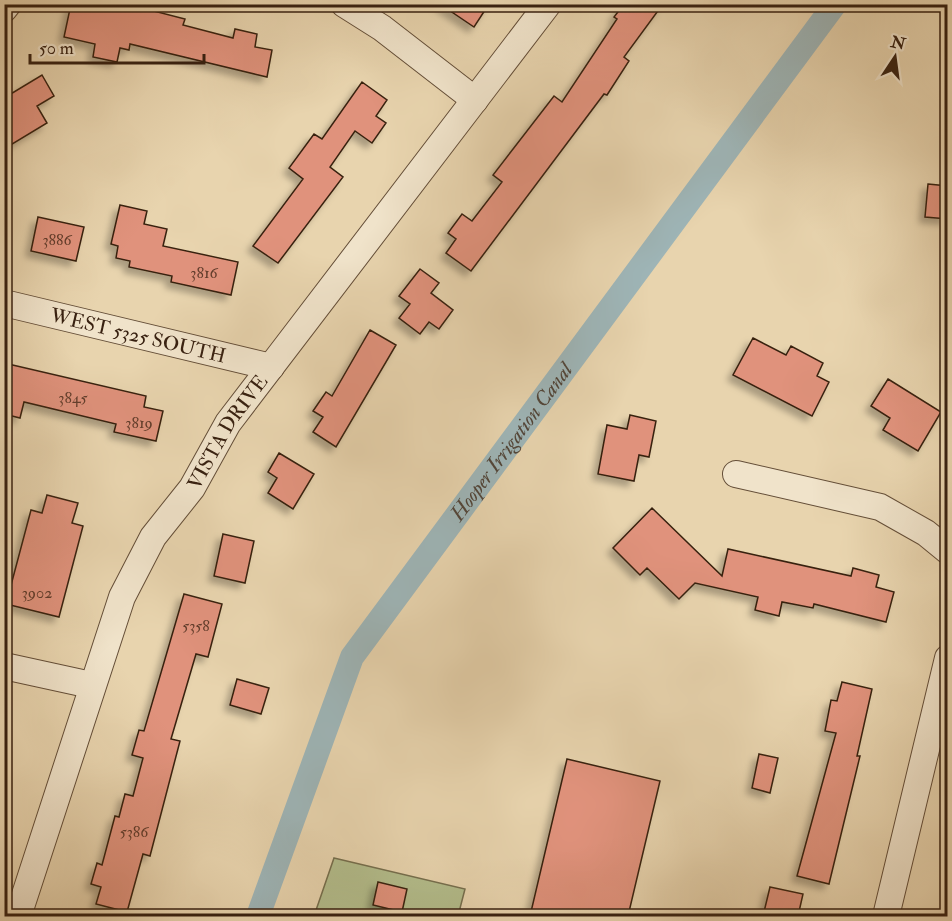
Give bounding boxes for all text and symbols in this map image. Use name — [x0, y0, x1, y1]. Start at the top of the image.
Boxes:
scale bar — [30, 27, 204, 65]
north arrow — [865, 27, 925, 87]
text: N — [888, 32, 908, 55]
text: 50 m — [39, 37, 74, 60]
house number: 3886 — [42, 230, 73, 250]
house number: 3816 — [190, 263, 219, 283]
street label: WEST 5325 SOUTH — [47, 302, 228, 369]
water label: Hooper Irrigation Canal — [444, 356, 580, 527]
street label: VISTA DRIVE — [182, 370, 273, 494]
house number: 3845 — [58, 388, 88, 408]
house number: 3819 — [125, 413, 153, 433]
house number: 3902 — [22, 583, 52, 603]
house number: 5358 — [182, 616, 210, 636]
house number: 5386 — [120, 822, 149, 842]

